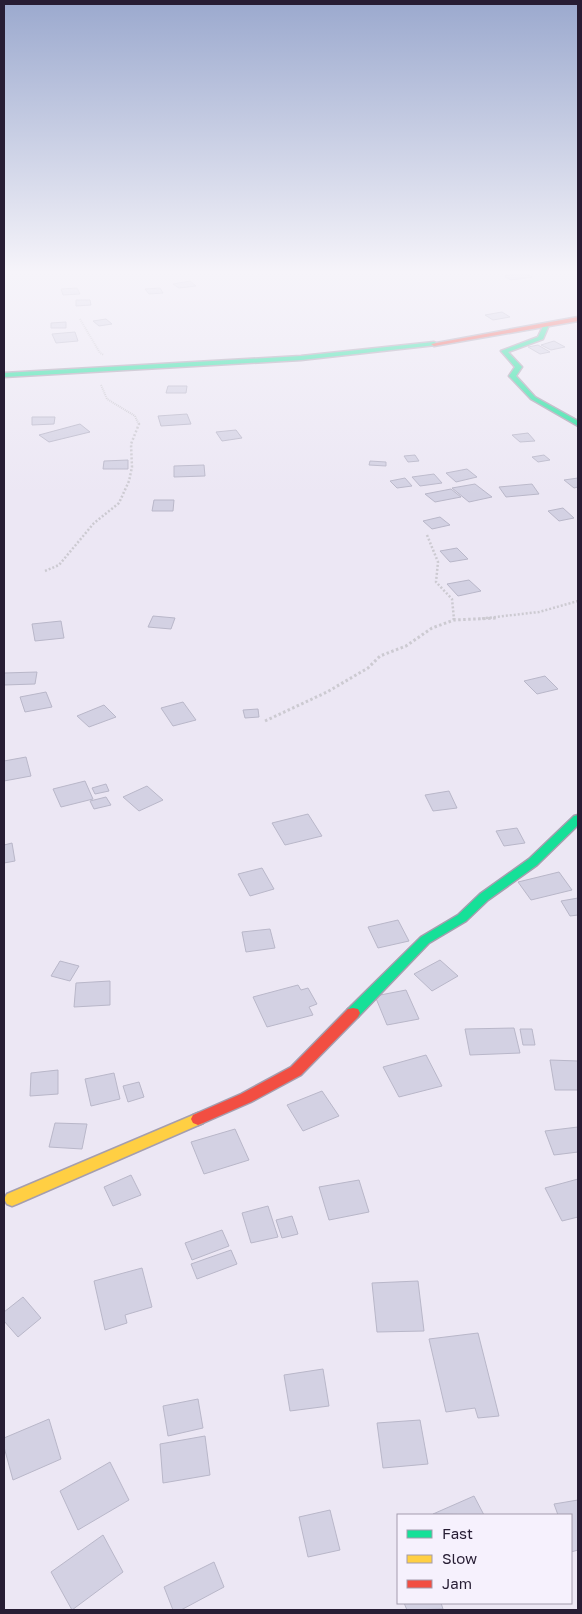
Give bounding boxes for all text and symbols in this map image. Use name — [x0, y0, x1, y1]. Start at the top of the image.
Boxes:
legend — [397, 1514, 572, 1604]
text: Fast — [442, 1524, 473, 1542]
text: Slow — [442, 1549, 477, 1567]
text: Jam — [442, 1574, 472, 1592]

